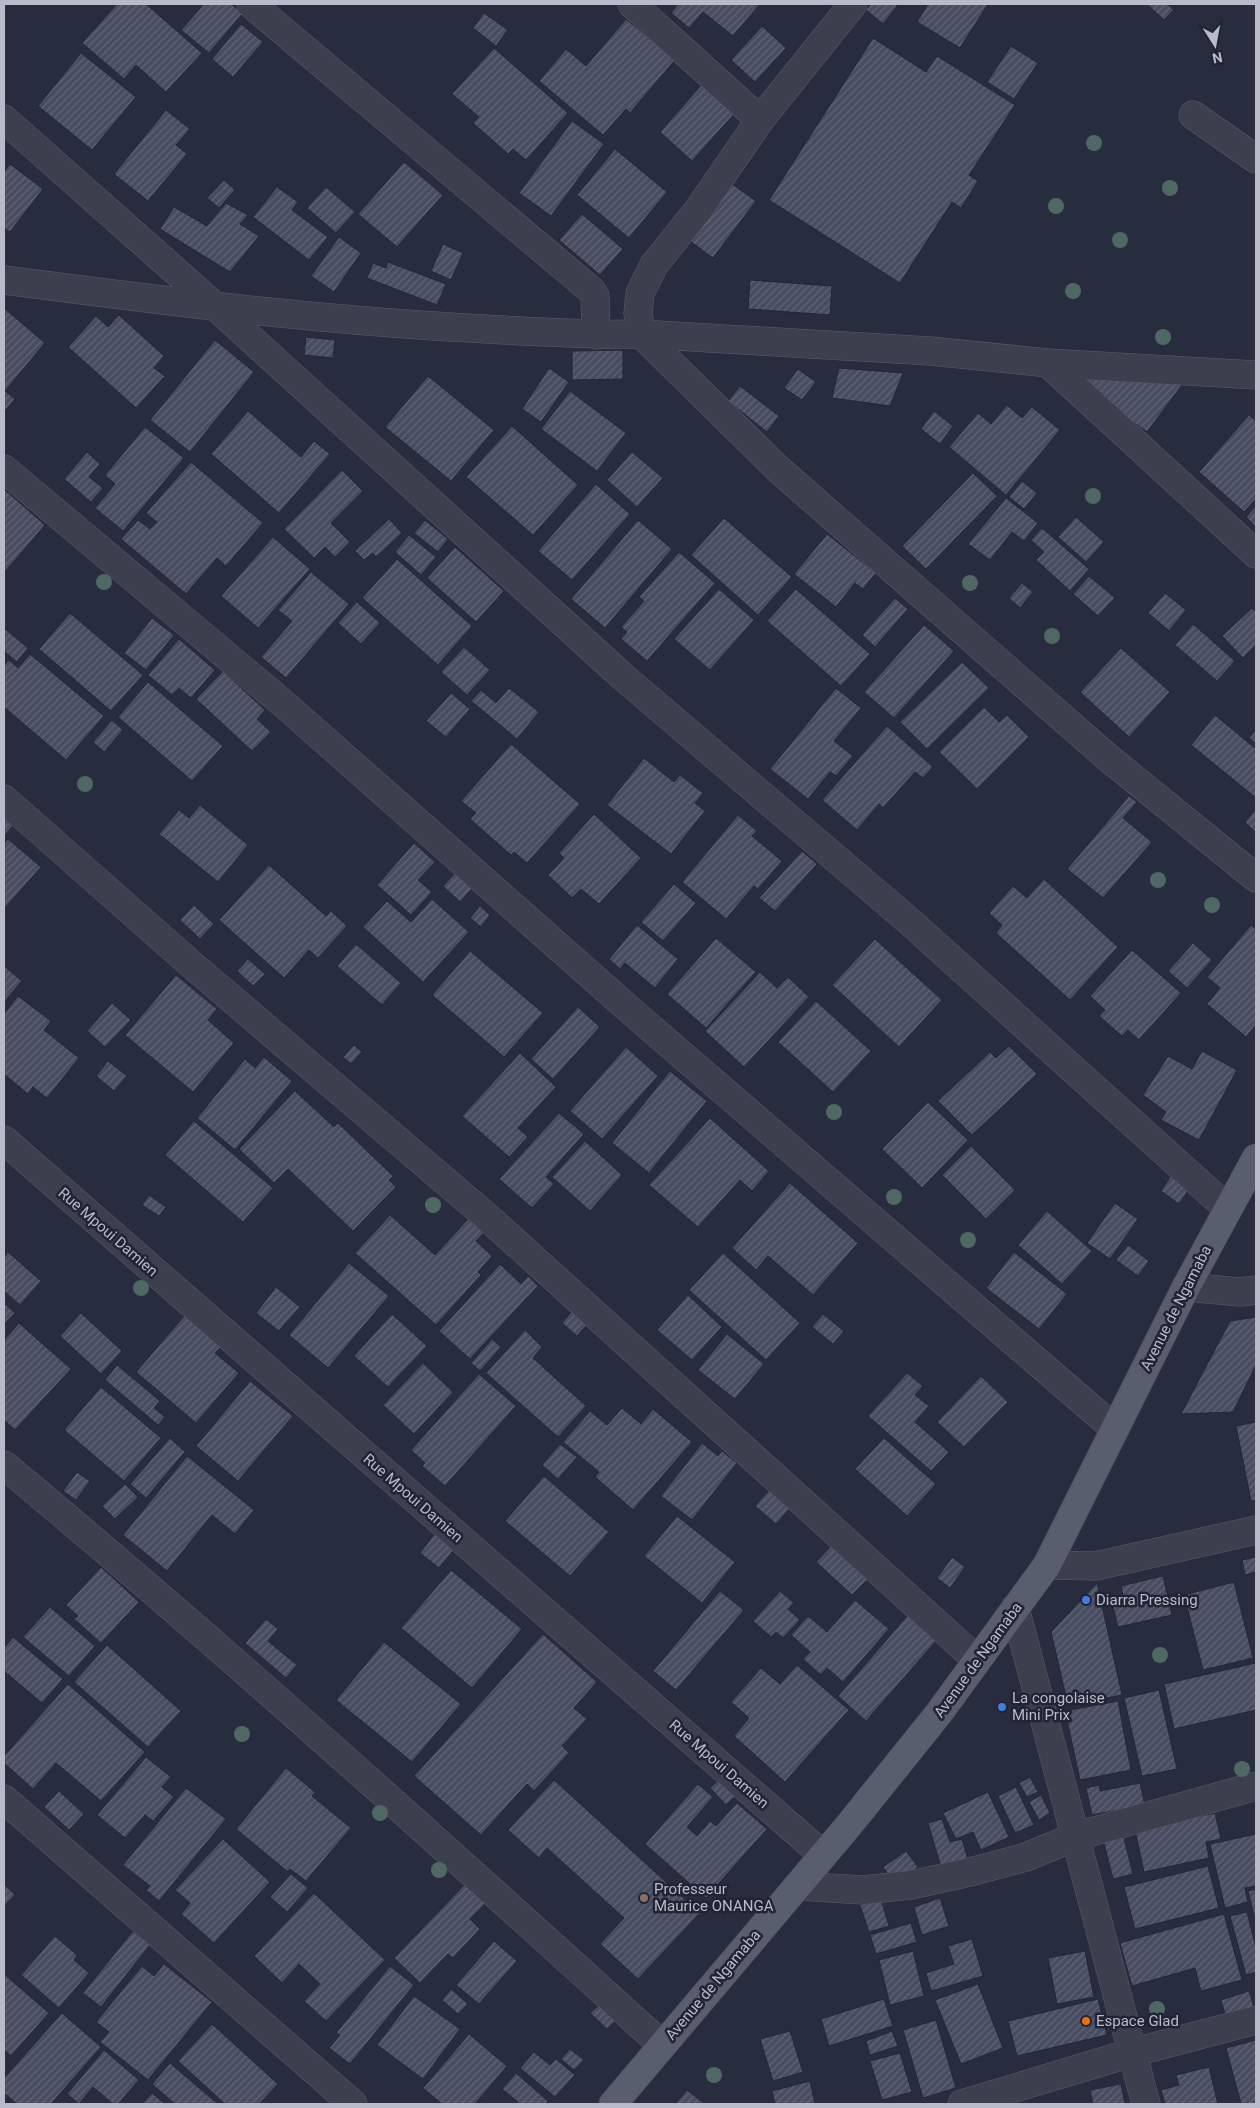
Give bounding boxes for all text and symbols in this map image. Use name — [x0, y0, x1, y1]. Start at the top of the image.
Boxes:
north arrow — [1190, 20, 1240, 70]
text: N — [1211, 49, 1224, 67]
street label: Rue Mpoui Damien — [55, 1184, 161, 1280]
street label: Avenue de Ngamaba — [1137, 1242, 1215, 1374]
street label: Rue Mpoui Damien — [360, 1450, 466, 1546]
place label: Diarra Pressing — [1096, 1591, 1198, 1609]
marker: Diarra Pressing — [1080, 1594, 1092, 1606]
street label: Avenue de Ngamaba — [930, 1599, 1026, 1721]
place label: La congolaise Mini Prix — [1012, 1689, 1105, 1724]
marker: La congolaise Mini Prix — [996, 1701, 1008, 1713]
street label: Rue Mpoui Damien — [666, 1716, 772, 1812]
place label: Professeur Maurice ONANGA — [654, 1880, 774, 1915]
marker: Professeur Maurice ONANGA — [638, 1892, 650, 1904]
street label: Avenue de Ngamaba — [662, 1926, 764, 2044]
place label: Espace Glad — [1096, 2012, 1179, 2030]
marker: Espace Glad — [1080, 2015, 1092, 2027]

